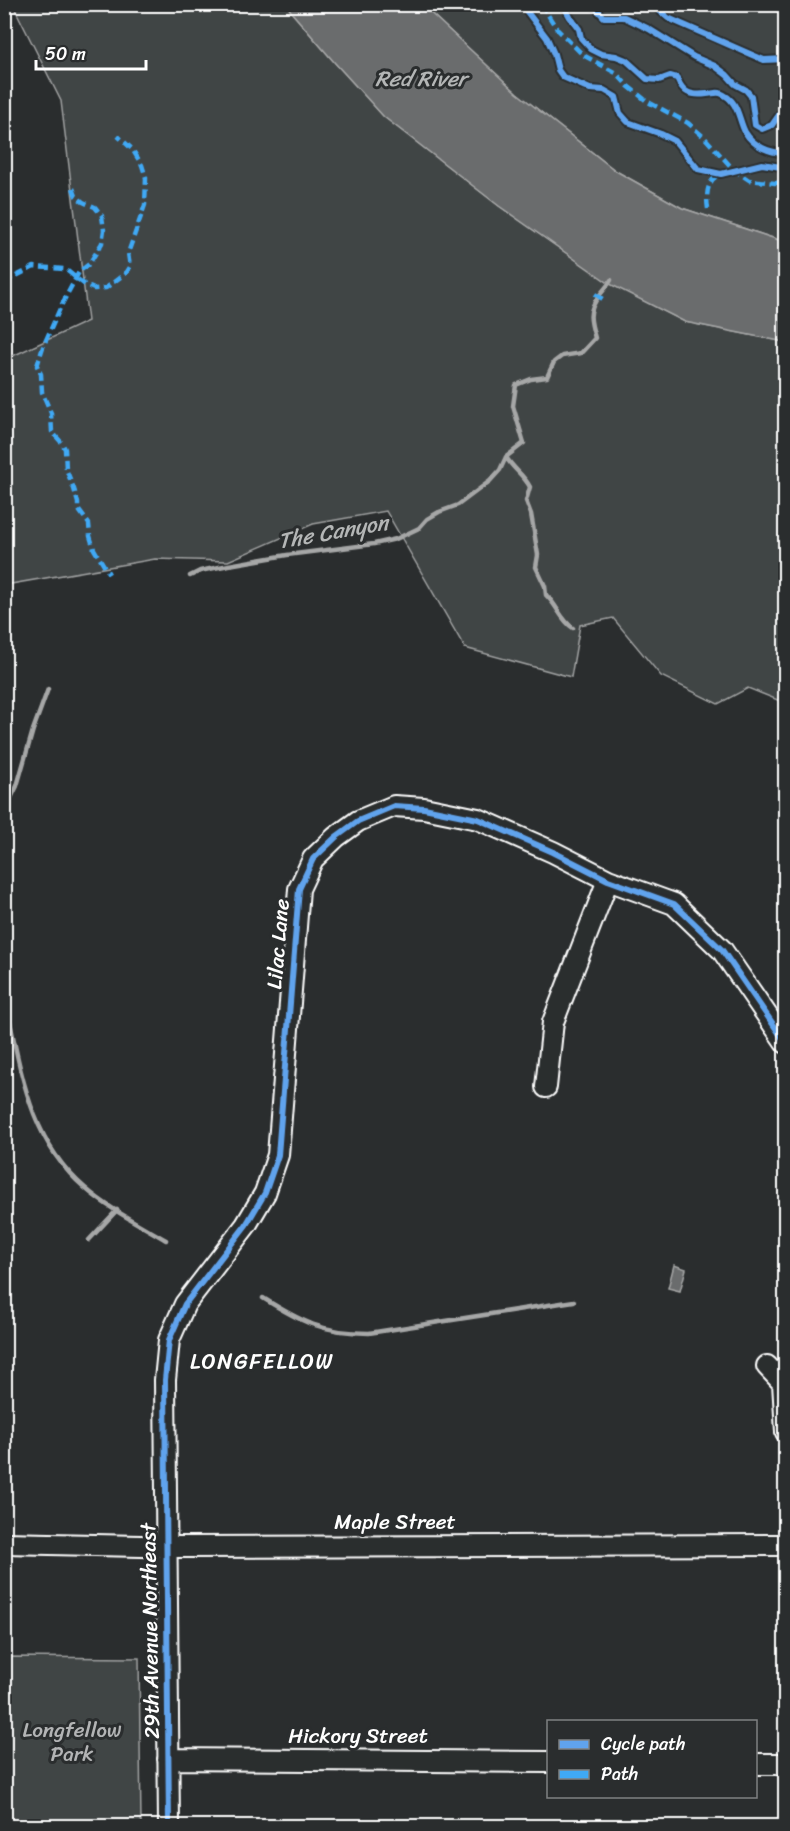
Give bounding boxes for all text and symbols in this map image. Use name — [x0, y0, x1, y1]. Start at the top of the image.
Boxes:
scale bar — [36, 33, 146, 71]
text: 50 m — [45, 38, 86, 70]
water label: Red River — [375, 59, 471, 98]
water label: The Canyon — [275, 502, 393, 560]
street label: Lilac Lane — [255, 897, 301, 991]
district label: LONGFELLOW — [190, 1342, 334, 1381]
street label: Maple Street — [334, 1503, 456, 1541]
street label: 29th Avenue Northeast — [129, 1521, 171, 1739]
park label: Longfellow Park — [22, 1711, 122, 1773]
street label: Hickory Street — [288, 1717, 428, 1755]
legend — [547, 1720, 757, 1798]
text: Cycle path — [601, 1728, 685, 1760]
text: Path — [601, 1758, 638, 1790]

